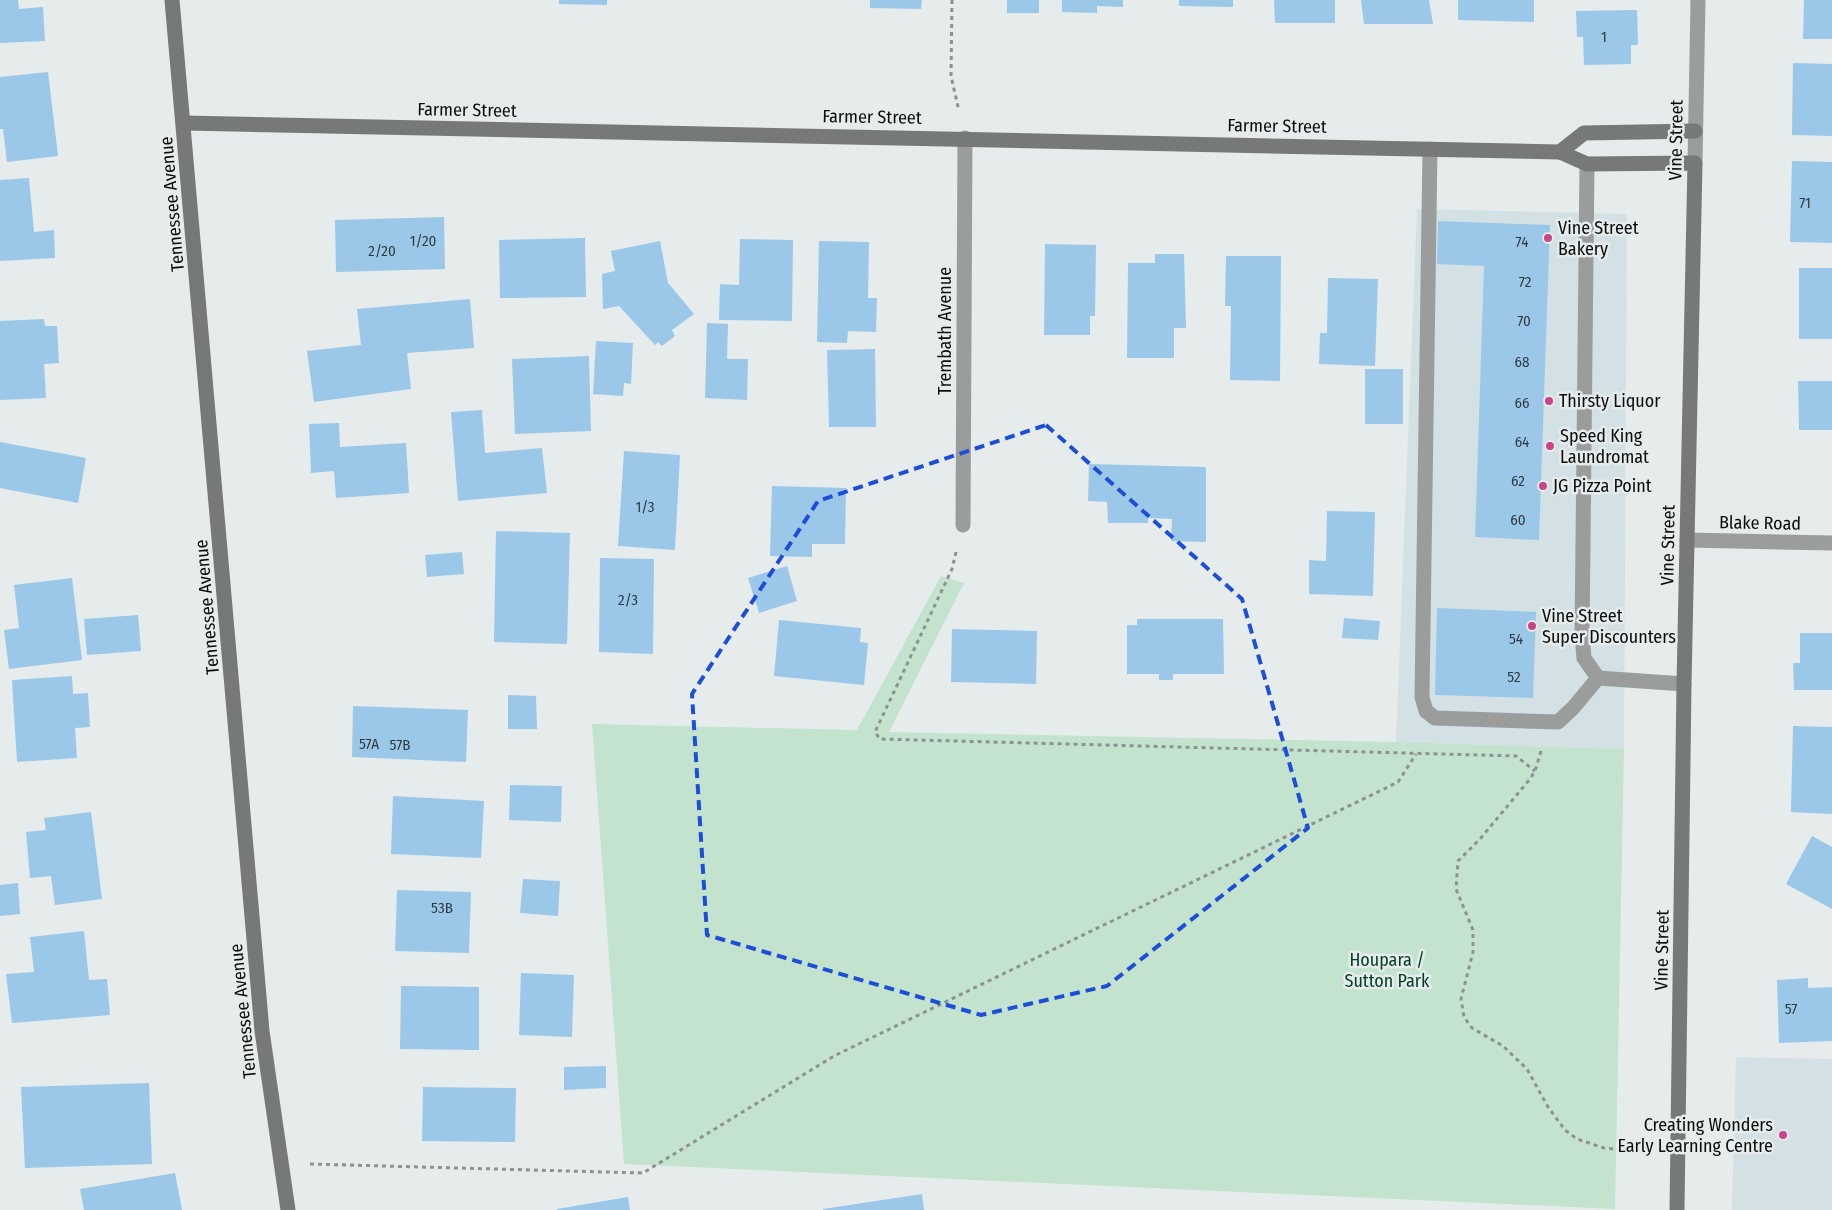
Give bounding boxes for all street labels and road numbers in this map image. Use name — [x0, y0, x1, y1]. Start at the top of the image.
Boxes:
street label: Farmer Street — [417, 98, 517, 122]
street label: Vine Street — [1664, 99, 1688, 180]
street label: Farmer Street — [822, 105, 922, 129]
street label: Farmer Street — [1227, 114, 1327, 138]
street label: Tennessee Avenue — [155, 135, 189, 272]
street label: Trembath Avenue — [934, 267, 956, 395]
street label: Vine Street — [1656, 504, 1680, 585]
street label: Blake Road — [1719, 511, 1801, 535]
street label: Tennessee Avenue — [190, 538, 224, 675]
street label: Vine Street — [1650, 909, 1674, 990]
street label: Tennessee Avenue — [225, 942, 261, 1079]

